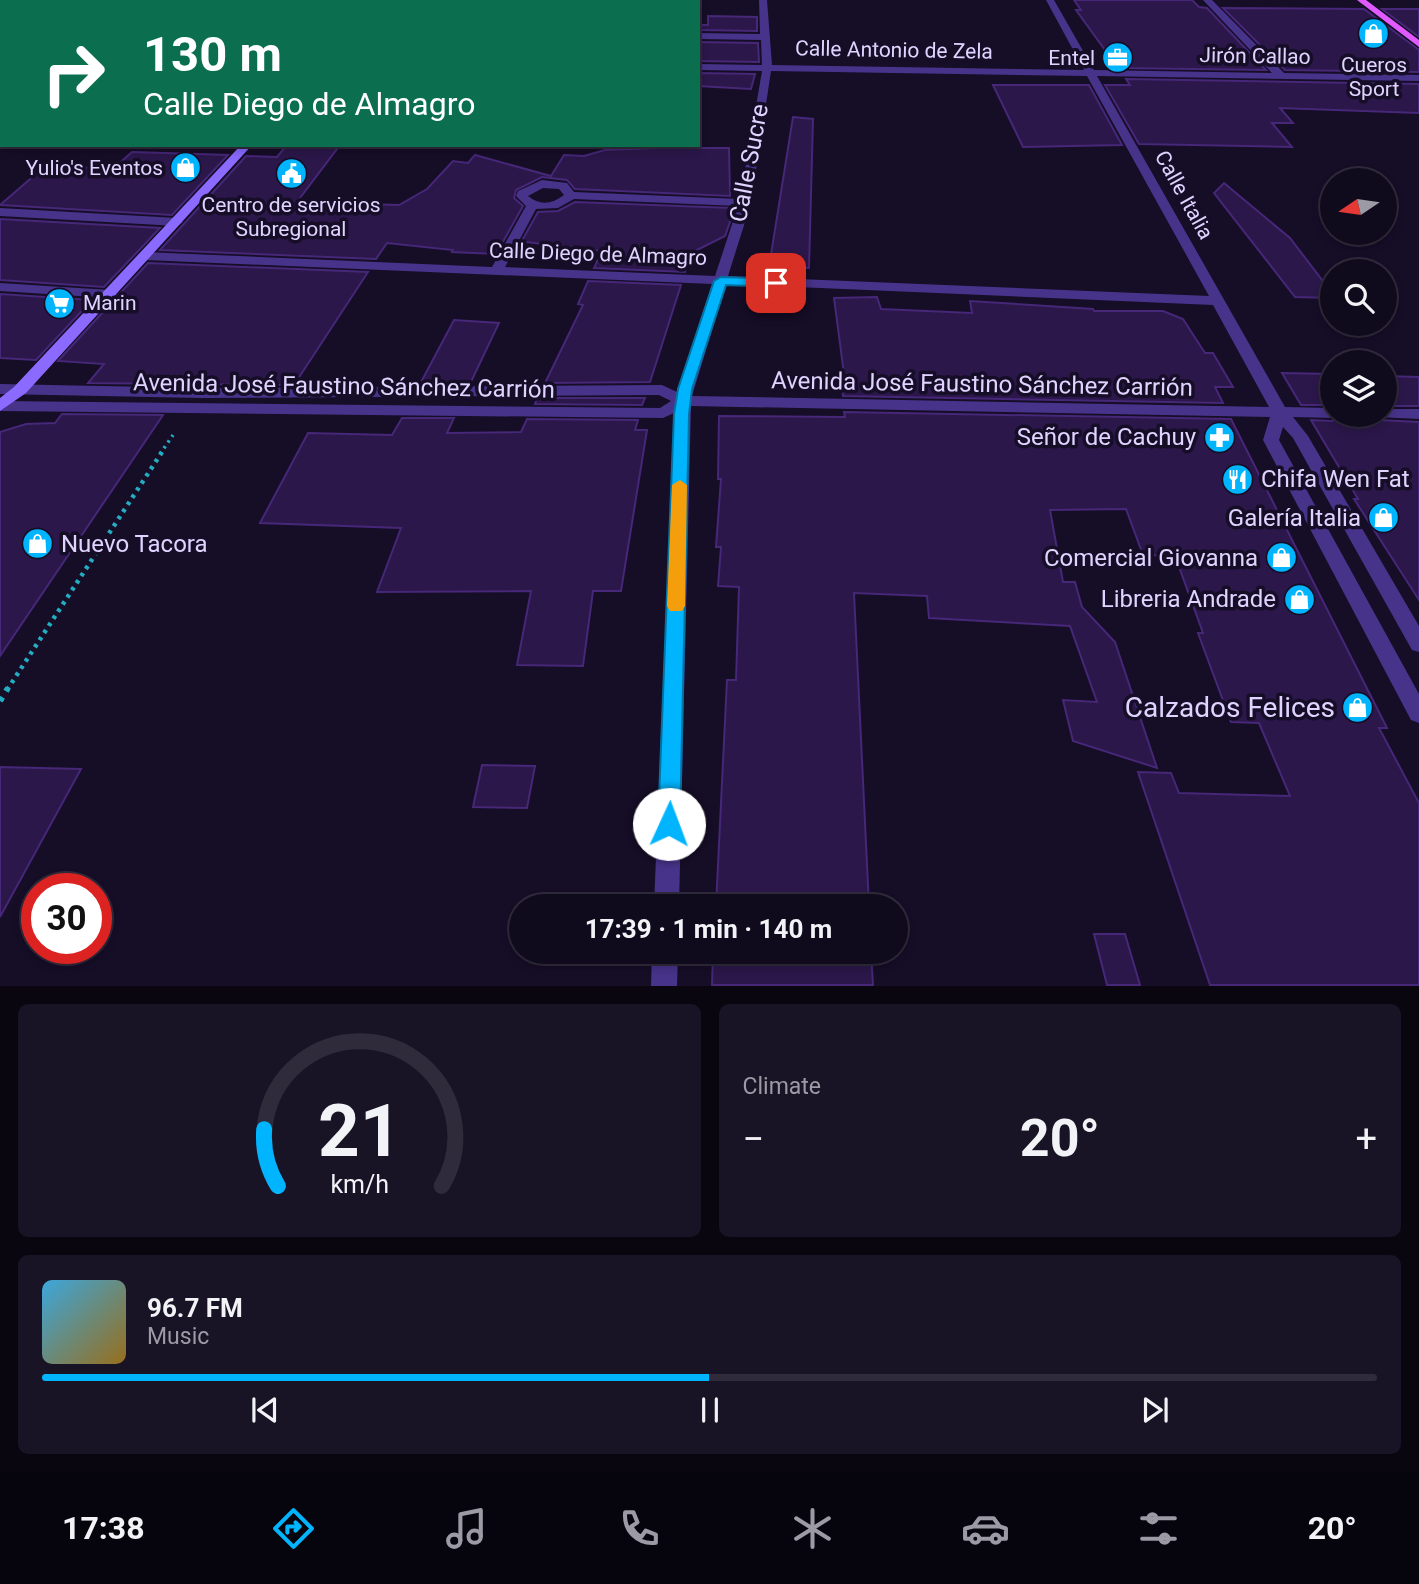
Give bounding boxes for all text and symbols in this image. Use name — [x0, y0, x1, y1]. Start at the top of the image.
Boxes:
shop icon: Cueros Sport — [1357, 16, 1391, 50]
text: 130 m — [143, 26, 282, 83]
icon: right — [28, 28, 119, 119]
street label: Calle Antonio de Zela — [795, 36, 993, 64]
office icon: Entel — [1101, 41, 1135, 75]
street label: Jirón Callao — [1199, 43, 1311, 69]
place label: Entel — [1048, 46, 1095, 70]
place label: Cueros Sport — [1341, 53, 1407, 101]
text: Calle Diego de Almagro — [143, 85, 475, 123]
street label: Calle Sucre — [724, 102, 774, 224]
street label: Calle Italia — [1150, 147, 1218, 243]
shop icon: Yulio's Eventos — [169, 151, 203, 185]
place label: Yulio's Eventos — [26, 156, 163, 180]
public building icon: Centro de servicios Subregional — [274, 156, 308, 190]
north arrow — [1320, 168, 1396, 245]
map controls — [1320, 168, 1397, 427]
place label: Centro de servicios Subregional — [201, 193, 381, 241]
street label: Calle Diego de Almagro — [489, 238, 707, 270]
pin — [746, 253, 806, 313]
button: search — [1320, 259, 1397, 336]
icon: arrive — [757, 264, 795, 302]
supermarket icon: Marin — [43, 286, 77, 320]
place label: Marin — [83, 291, 137, 315]
button: layers — [1320, 350, 1397, 427]
street label: Avenida José Faustino Sánchez Carrión — [771, 366, 1193, 402]
street label: Avenida José Faustino Sánchez Carrión — [133, 368, 555, 404]
pharmacy icon: Señor de Cachuy — [1202, 420, 1236, 454]
place label: Señor de Cachuy — [1017, 423, 1197, 451]
restaurant icon: Chifa Wen Fat — [1221, 462, 1255, 496]
place label: Chifa Wen Fat — [1261, 465, 1410, 493]
shop icon: Galería Italia — [1367, 501, 1401, 535]
place label: Galería Italia — [1228, 504, 1361, 532]
shop icon: Nuevo Tacora — [21, 527, 55, 561]
place label: Nuevo Tacora — [61, 530, 208, 558]
shop icon: Comercial Giovanna — [1264, 541, 1298, 575]
place label: Comercial Giovanna — [1044, 544, 1258, 572]
shop icon: Libreria Andrade — [1282, 582, 1316, 616]
place label: Libreria Andrade — [1101, 585, 1276, 613]
shop icon: Calzados Felices — [1341, 690, 1375, 724]
place label: Calzados Felices — [1125, 691, 1335, 724]
position arrow — [632, 787, 706, 861]
speed limit sign: 30 — [21, 873, 112, 964]
text: 17:39 · 1 min · 140 m — [585, 914, 832, 944]
text: Climate — [743, 1073, 821, 1100]
text: 21 — [317, 1089, 401, 1175]
text: 20° — [1020, 1108, 1100, 1169]
text: − — [743, 1117, 764, 1161]
text: + — [1355, 1117, 1377, 1161]
text: km/h — [330, 1170, 389, 1199]
text: 96.7 FM — [147, 1293, 243, 1323]
text: Music — [147, 1323, 209, 1350]
icon: previous — [246, 1391, 284, 1429]
icon: pause — [691, 1391, 729, 1429]
icon: next — [1136, 1391, 1174, 1429]
icon: directions — [269, 1504, 318, 1553]
icon: music — [442, 1504, 491, 1553]
icon: phone — [615, 1504, 664, 1553]
icon: climate — [788, 1504, 837, 1553]
icon: car — [961, 1504, 1010, 1553]
icon: filters — [1134, 1504, 1183, 1553]
text: 17:38 — [62, 1509, 145, 1547]
text: 20° — [1308, 1509, 1357, 1547]

